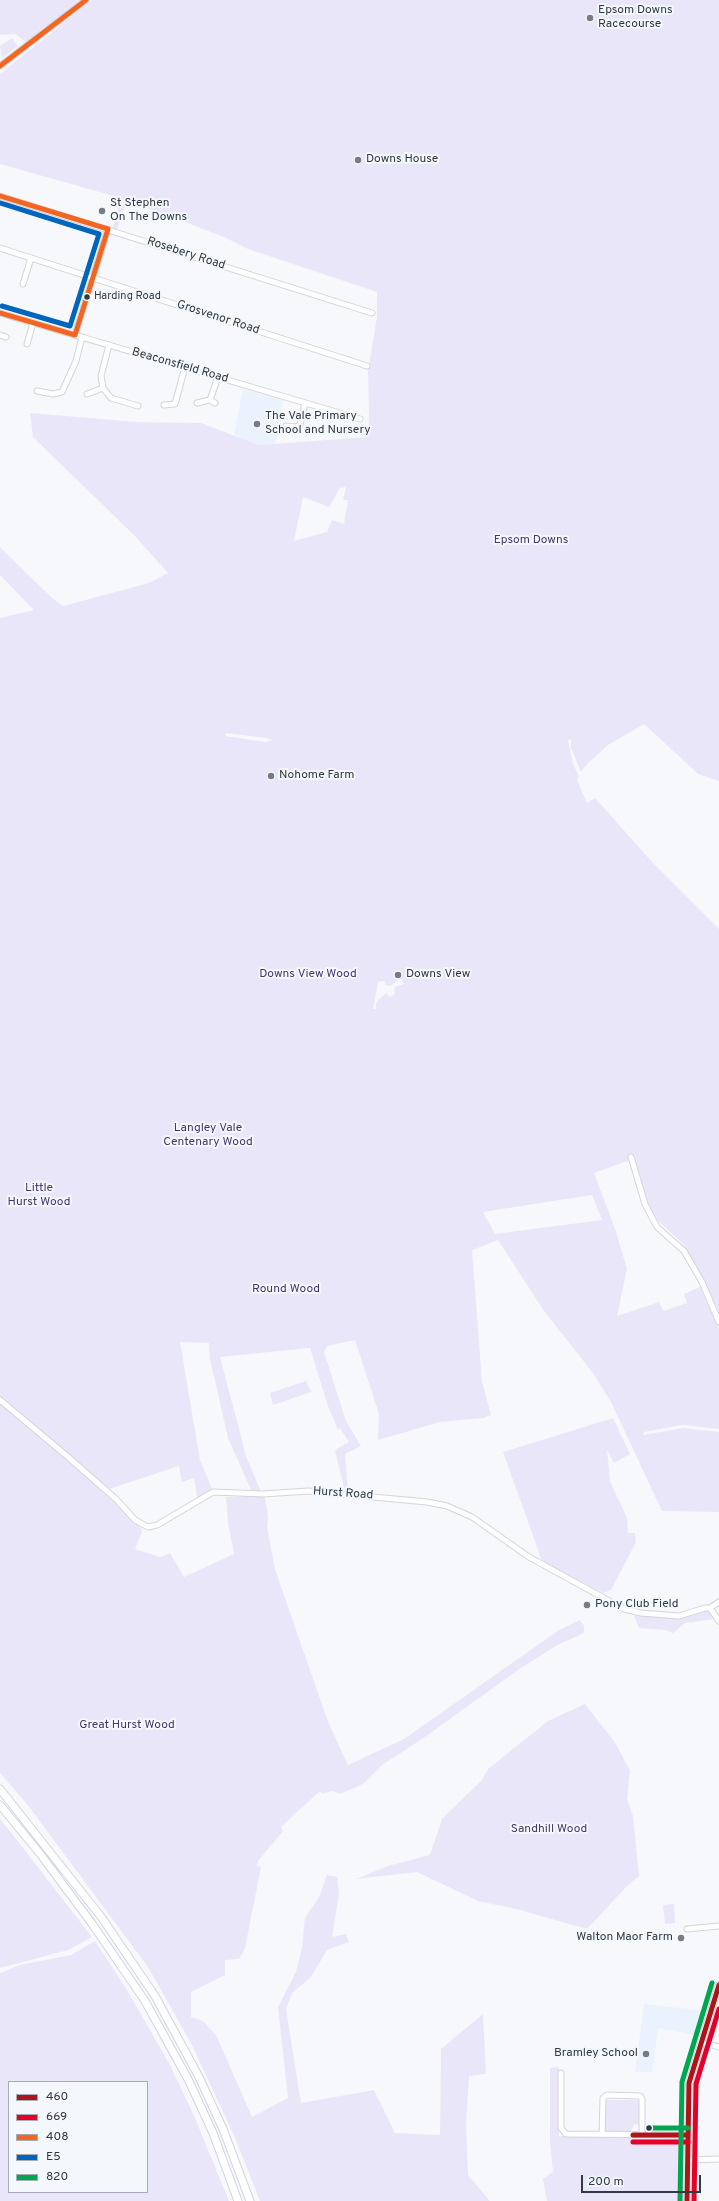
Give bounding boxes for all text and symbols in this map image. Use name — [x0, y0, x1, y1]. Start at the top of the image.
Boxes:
place label: Epsom Downs Racecourse — [598, 4, 673, 32]
marker: Epsom Downs Racecourse — [585, 13, 595, 23]
place label: Downs House — [366, 153, 438, 167]
marker: Downs House — [353, 155, 363, 165]
place label: St Stephen On The Downs — [110, 197, 187, 225]
marker: St Stephen On The Downs — [97, 206, 107, 216]
street label: Rosebery Road — [145, 235, 227, 273]
place label: Harding Road — [94, 290, 161, 304]
marker: Harding Road — [82, 292, 92, 302]
street label: Grosvenor Road — [175, 298, 261, 338]
street label: Beaconsfield Road — [130, 345, 230, 387]
place label: The Vale Primary School and Nursery — [265, 410, 371, 438]
marker: The Vale Primary School and Nursery — [252, 419, 262, 429]
park label: Epsom Downs — [494, 534, 568, 548]
place label: Nohome Farm — [279, 769, 354, 783]
marker: Nohome Farm — [266, 771, 276, 781]
park label: Downs View Wood — [259, 968, 357, 982]
place label: Downs View — [406, 968, 470, 982]
marker: Downs View — [393, 970, 403, 980]
park label: Langley Vale Centenary Wood — [163, 1122, 253, 1150]
park label: Little Hurst Wood — [7, 1182, 71, 1210]
park label: Round Wood — [252, 1283, 320, 1297]
street label: Hurst Road — [312, 1485, 374, 1503]
place label: Pony Club Field — [595, 1598, 678, 1612]
marker: Pony Club Field — [582, 1600, 592, 1610]
park label: Great Hurst Wood — [79, 1719, 175, 1733]
park label: Sandhill Wood — [511, 1823, 587, 1837]
place label: Walton Maor Farm — [576, 1931, 673, 1945]
marker: Walton Maor Farm — [676, 1933, 686, 1943]
place label: Bramley School — [554, 2047, 638, 2061]
marker: Bramley School — [641, 2049, 651, 2059]
legend — [8, 2081, 148, 2193]
text: 460 — [46, 2089, 68, 2105]
text: 669 — [46, 2109, 67, 2125]
unlabelled marker — [644, 2123, 654, 2133]
text: 408 — [46, 2129, 69, 2145]
text: E5 — [46, 2149, 61, 2165]
scale bar — [583, 2167, 703, 2193]
text: 820 — [46, 2169, 68, 2185]
text: 200 m — [588, 2174, 624, 2190]

